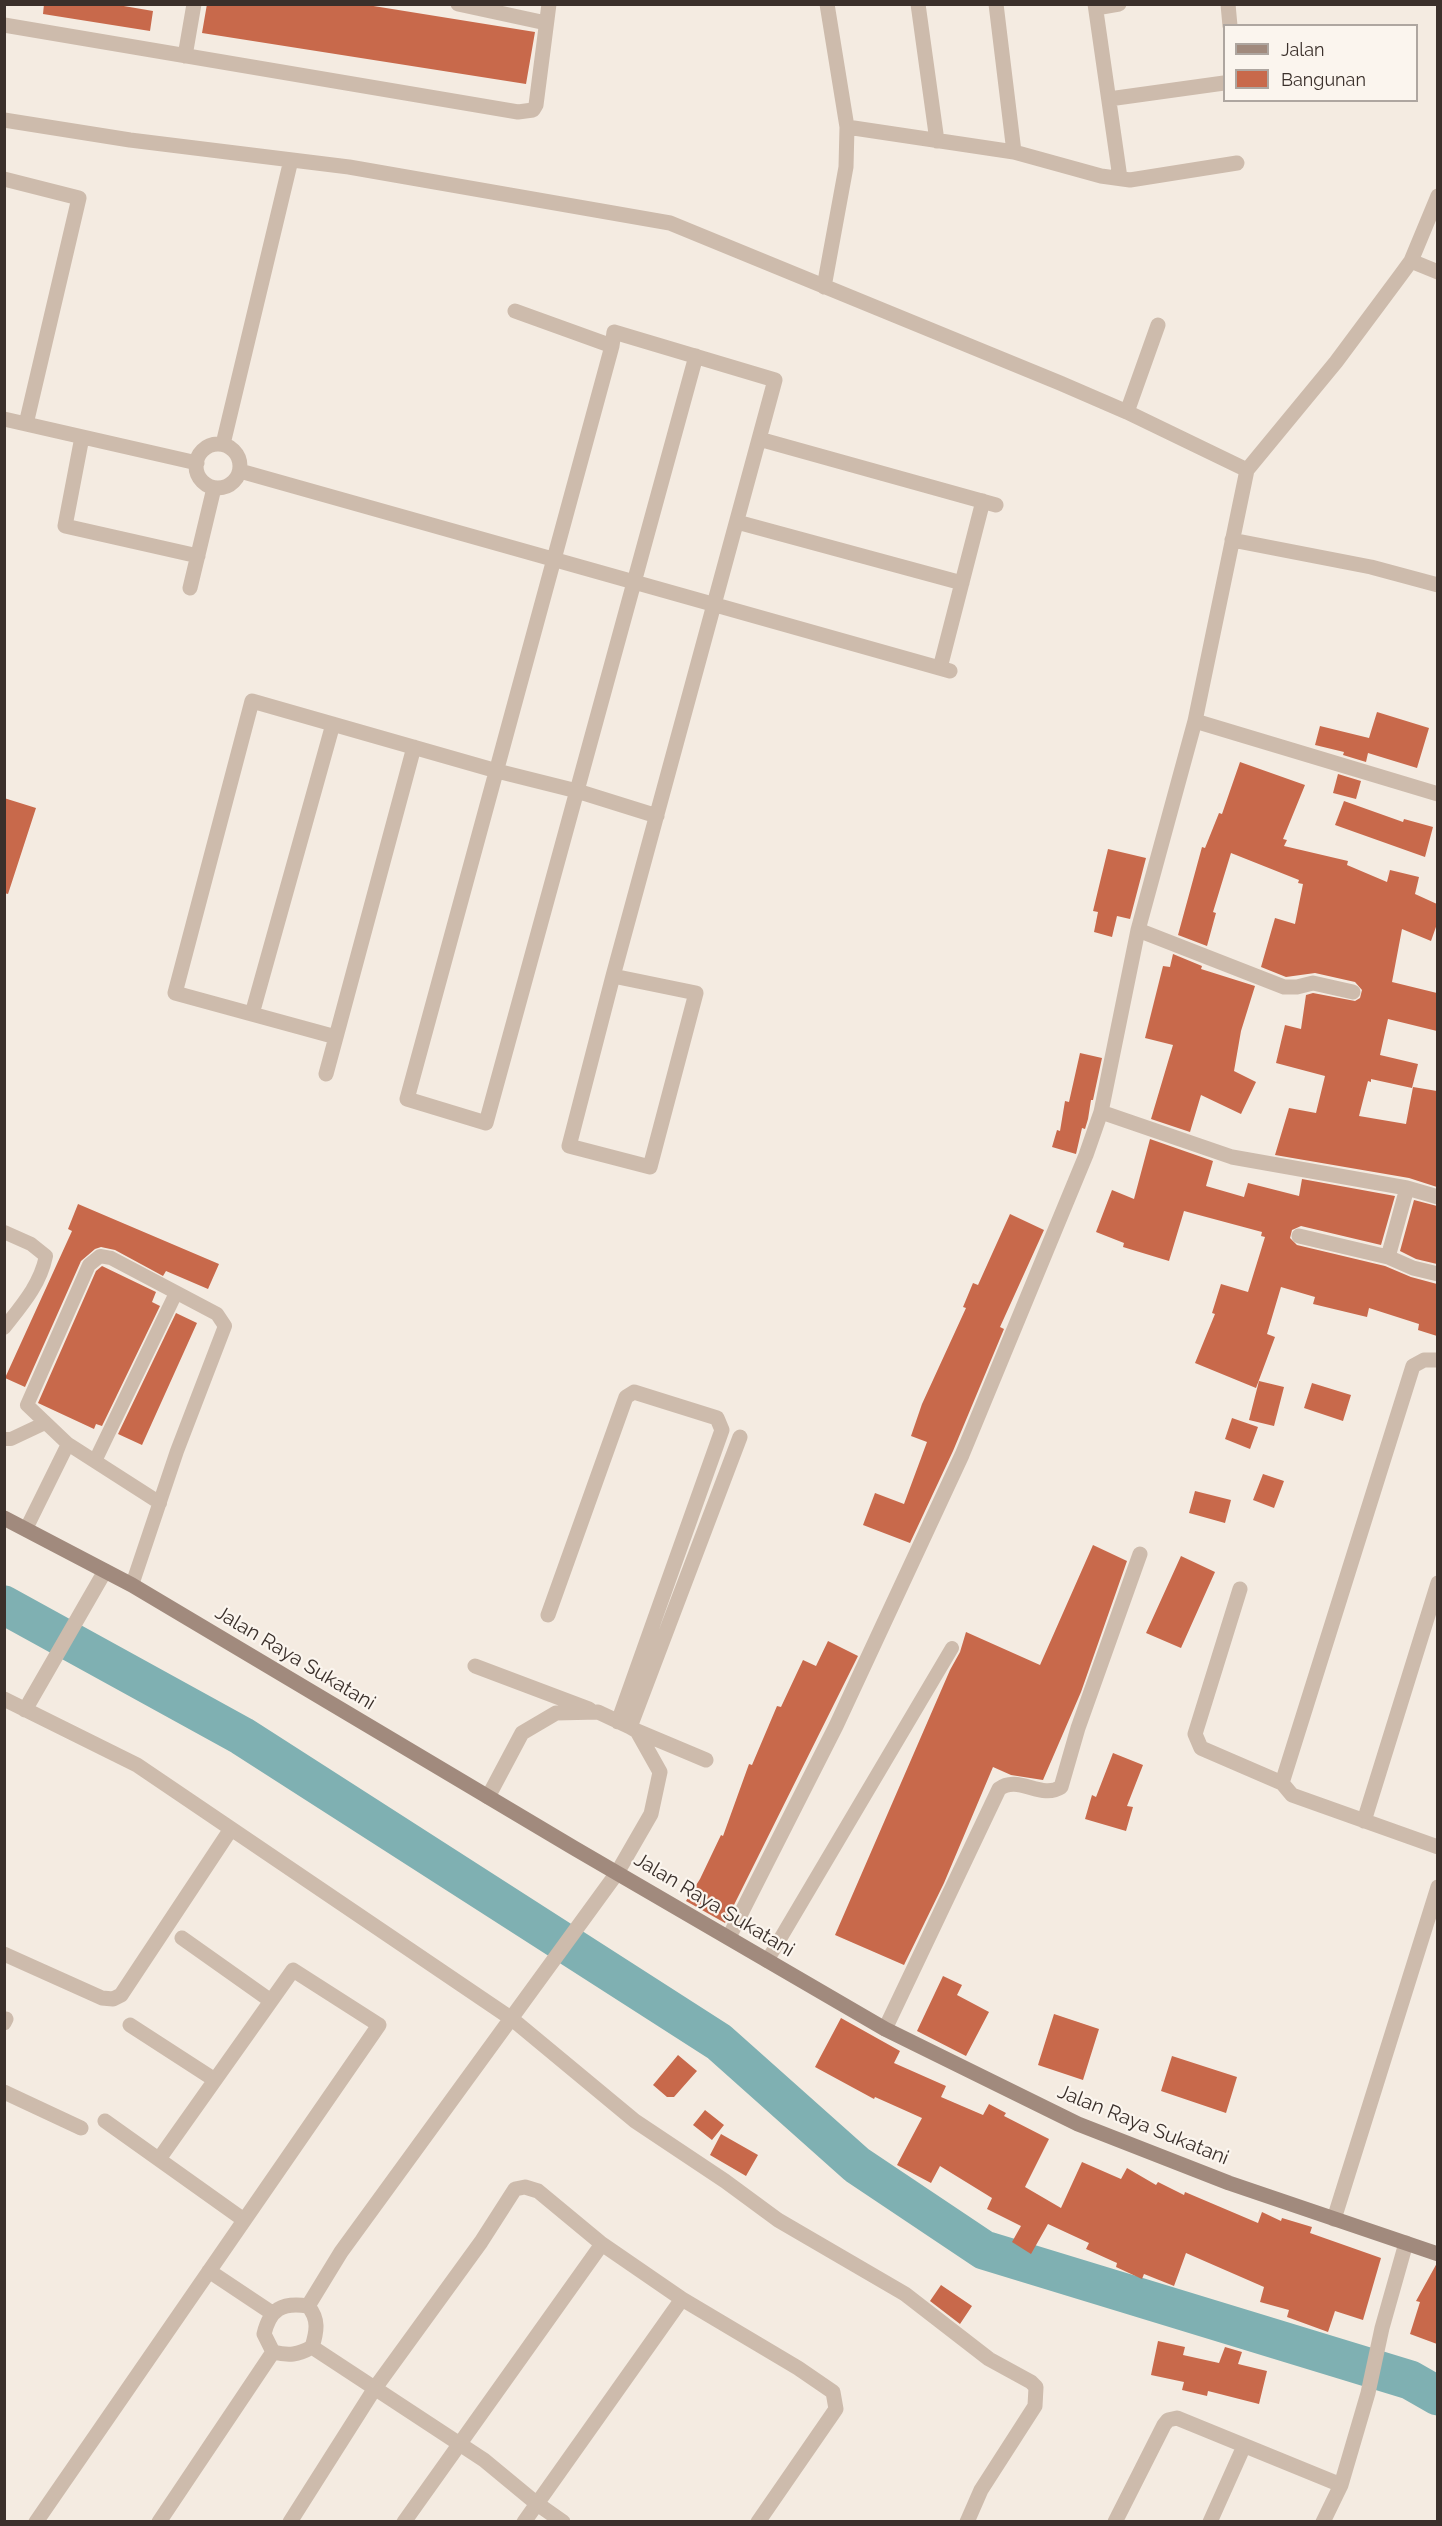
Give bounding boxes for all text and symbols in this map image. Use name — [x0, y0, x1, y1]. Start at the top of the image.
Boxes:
legend — [1223, 24, 1418, 102]
text: Jalan — [1281, 39, 1325, 60]
text: Bangunan — [1281, 69, 1366, 90]
street label: Jalan Raya Sukatani — [211, 1601, 379, 1715]
street label: Jalan Raya Sukatani — [630, 1848, 798, 1962]
street label: Jalan Raya Sukatani — [1054, 2080, 1232, 2170]

